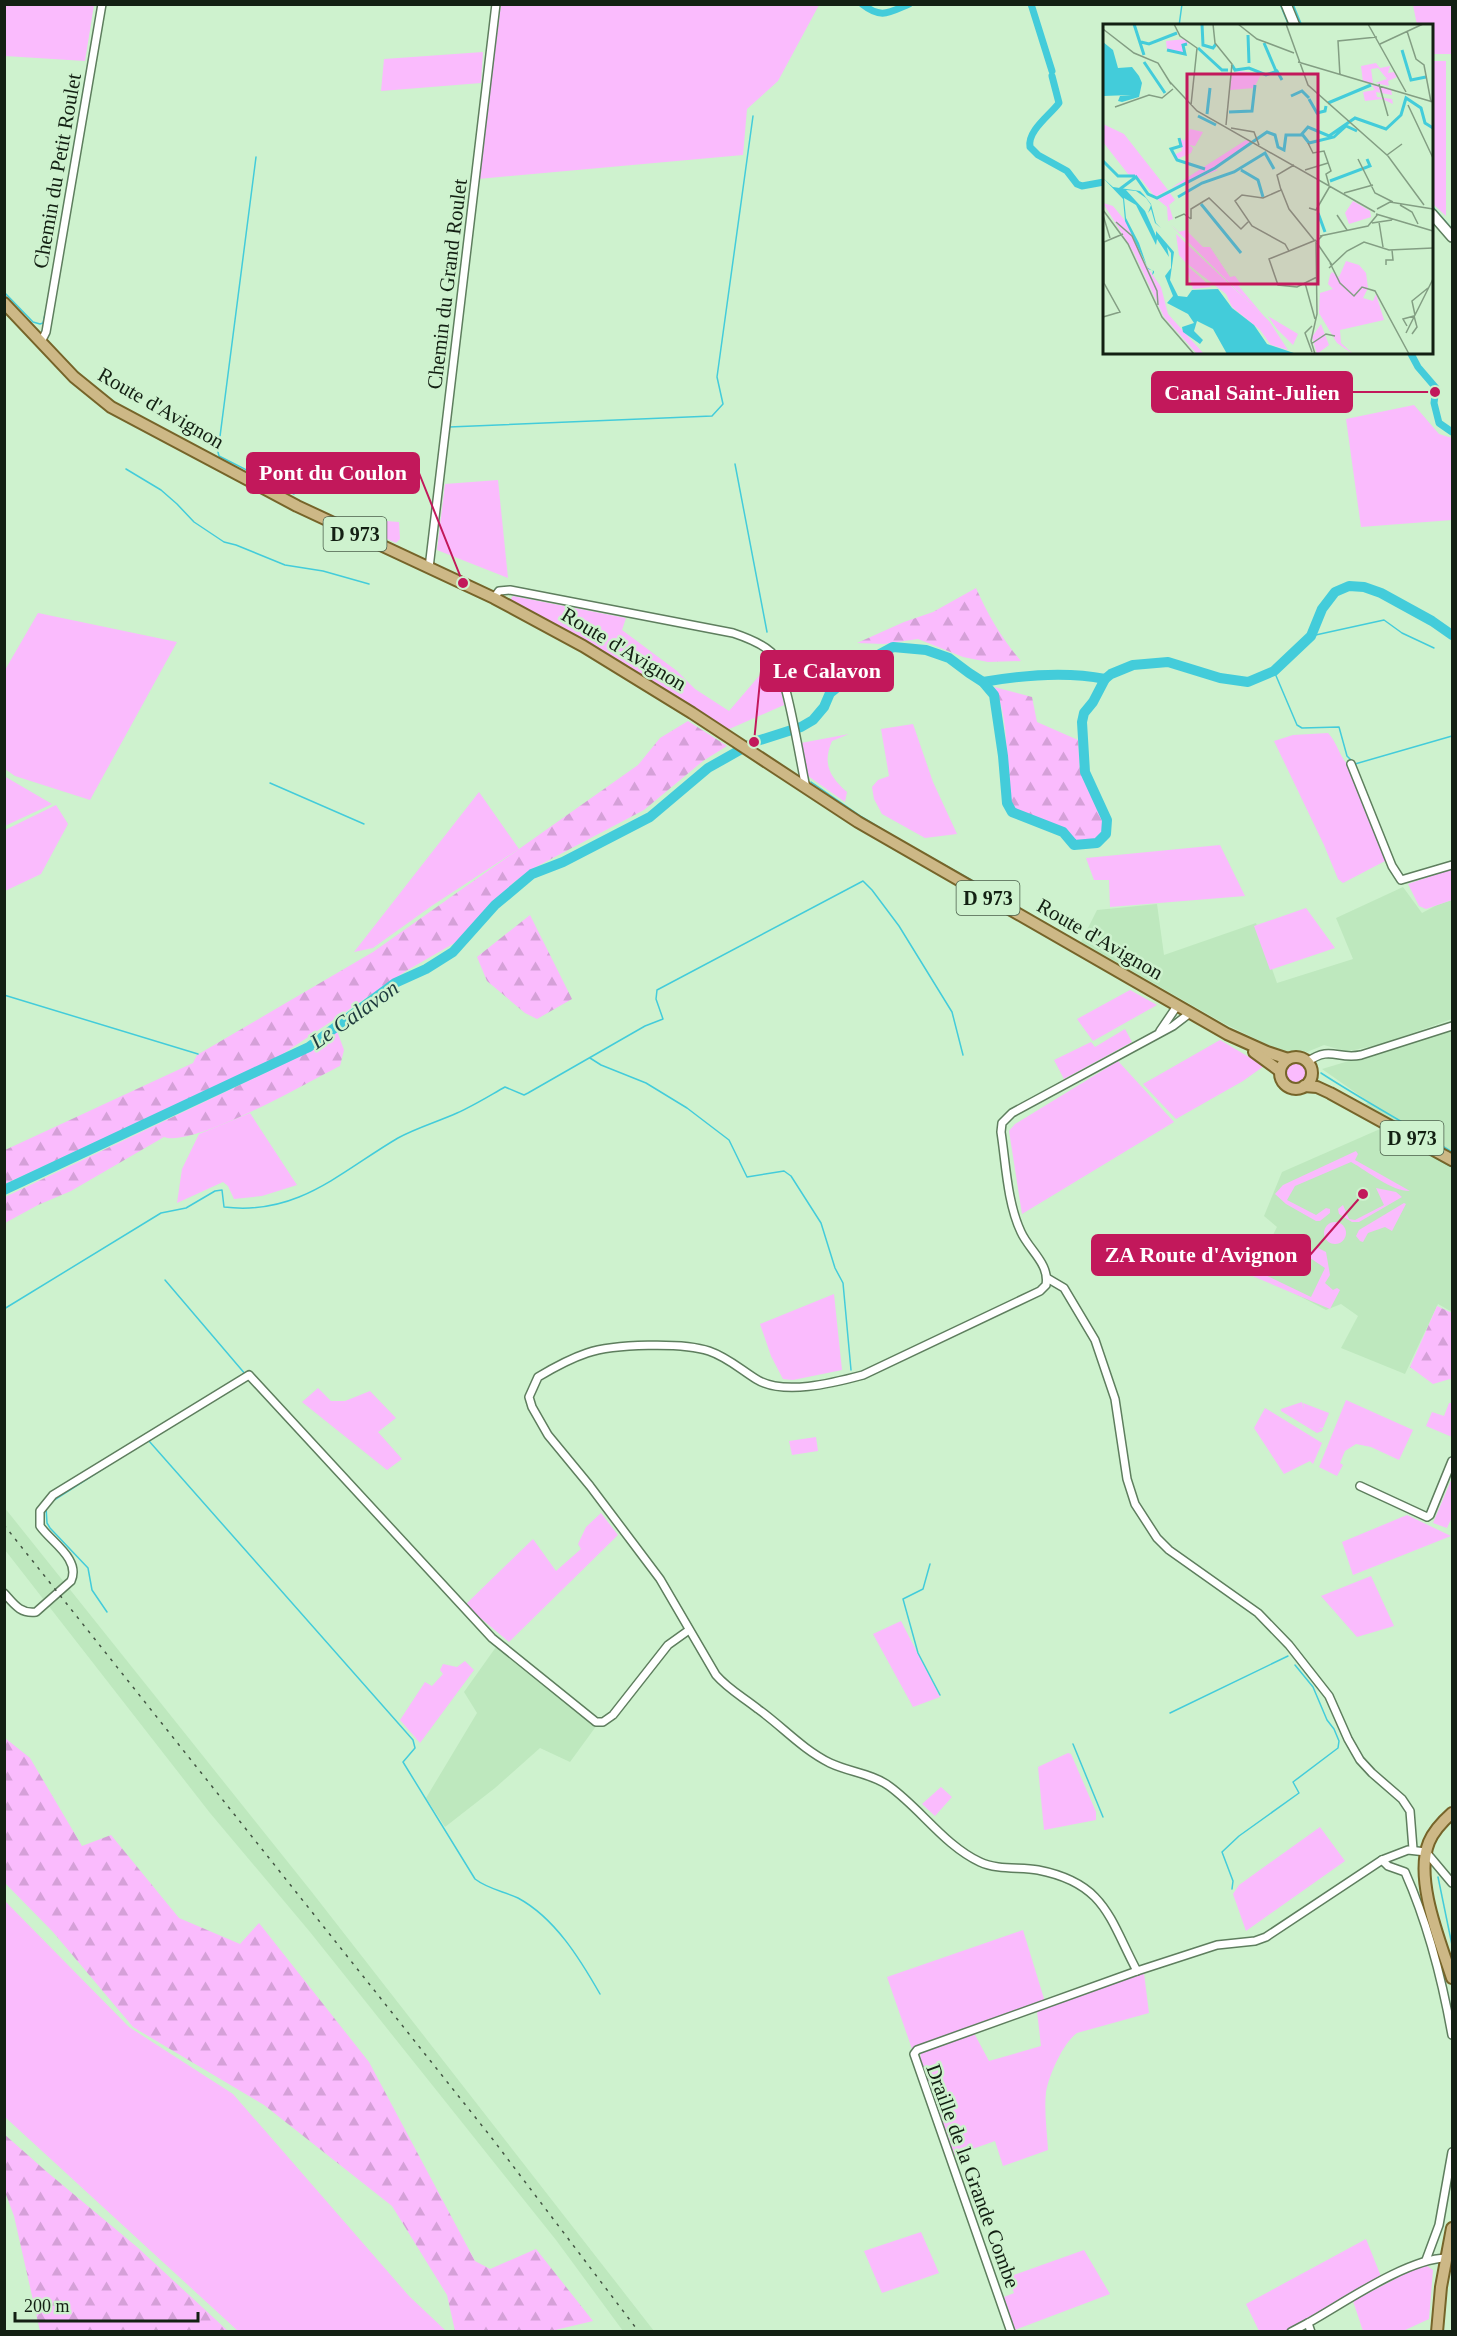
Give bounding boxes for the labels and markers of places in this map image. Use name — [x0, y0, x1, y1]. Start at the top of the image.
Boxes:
callout: Canal Saint-Julien — [1152, 372, 1352, 412]
callout: Pont du Coulon — [247, 453, 419, 493]
callout: Le Calavon — [761, 651, 893, 691]
callout: ZA Route d'Avignon — [1092, 1235, 1310, 1275]

